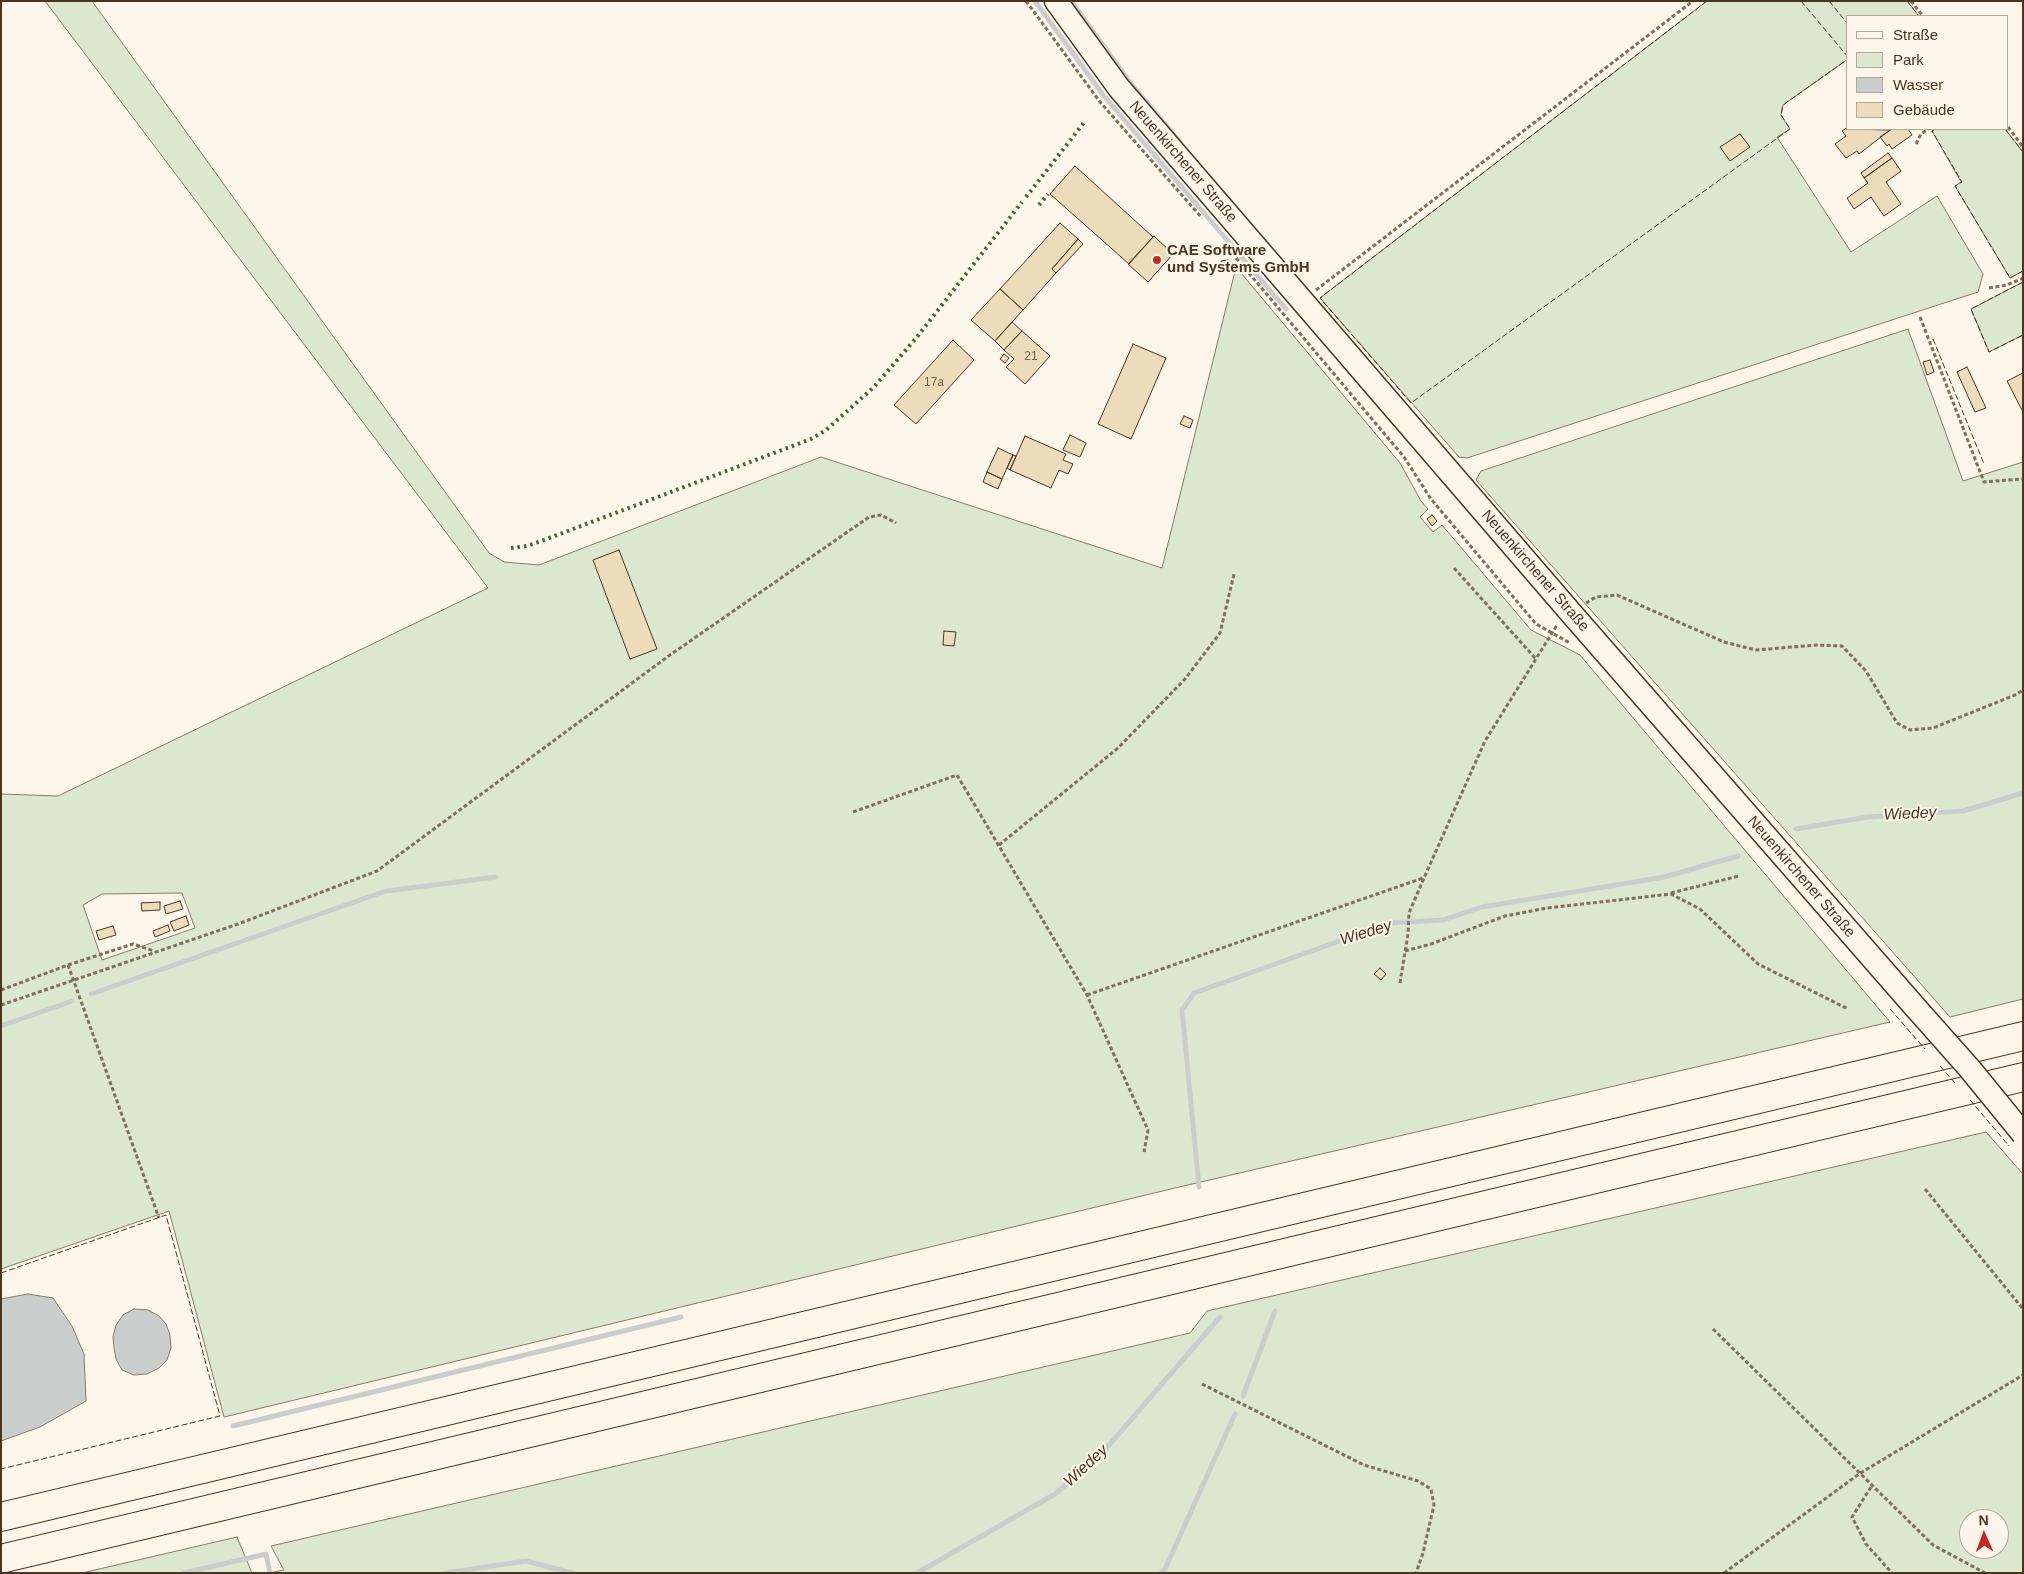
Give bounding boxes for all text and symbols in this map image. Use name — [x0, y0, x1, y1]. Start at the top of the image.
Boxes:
legend — [1846, 15, 2009, 130]
text: Straße — [1893, 26, 1938, 43]
text: Park — [1893, 51, 1924, 68]
text: Wasser — [1893, 76, 1943, 93]
street label: Neuenkirchener Straße — [1125, 98, 1241, 226]
text: Gebäude — [1893, 101, 1955, 118]
place label: CAE Software und Systems GmbH — [1167, 242, 1310, 277]
marker: CAE Software und Systems GmbH — [1151, 254, 1163, 266]
house number: 21 — [1024, 350, 1038, 364]
house number: 17a — [924, 376, 944, 390]
street label: Neuenkirchener Straße — [1477, 507, 1593, 635]
water label: Wiedey — [1883, 803, 1937, 825]
street label: Neuenkirchener Straße — [1743, 813, 1859, 941]
water label: Wiedey — [1338, 916, 1394, 950]
water label: Wiedey — [1060, 1441, 1112, 1491]
north arrow — [1959, 1509, 2009, 1559]
text: N — [1978, 1512, 1989, 1528]

